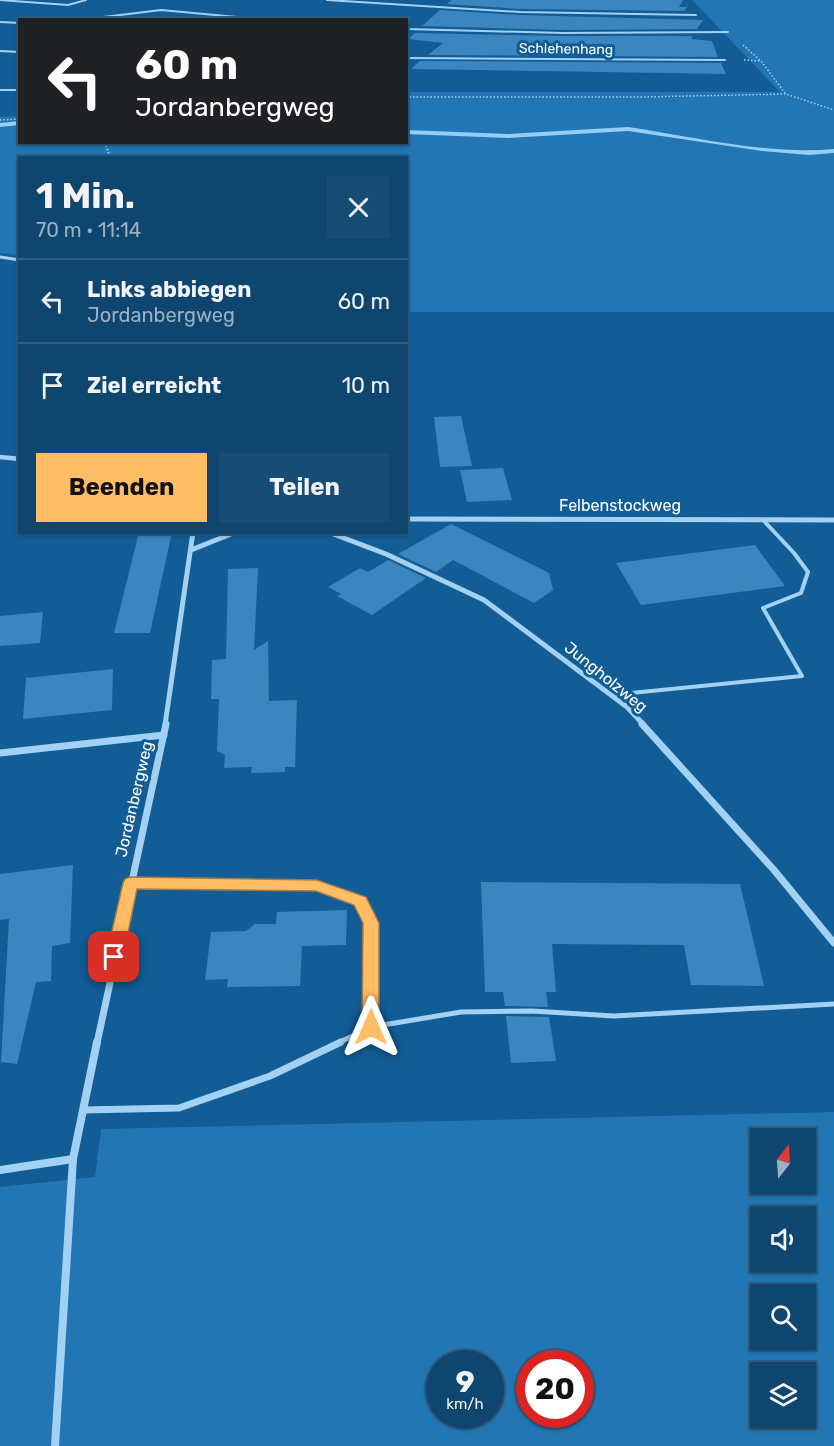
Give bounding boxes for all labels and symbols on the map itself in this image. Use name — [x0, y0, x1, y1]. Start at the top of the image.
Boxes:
street label: Schlehenhang — [519, 40, 613, 58]
street label: Felbenstockweg — [559, 496, 681, 515]
street label: Jungholzweg — [561, 638, 651, 716]
street label: Jordanbergweg — [111, 739, 157, 859]
pin — [88, 931, 139, 982]
position arrow — [339, 995, 403, 1059]
north arrow — [750, 1128, 816, 1194]
speed limit sign: 20 — [516, 1350, 594, 1428]

